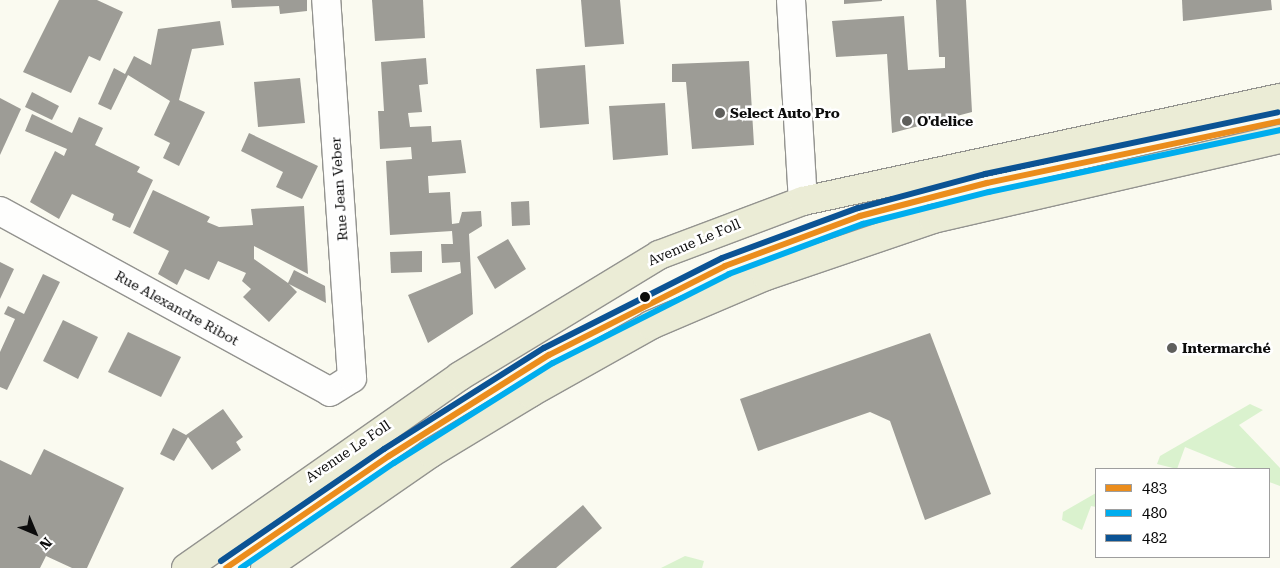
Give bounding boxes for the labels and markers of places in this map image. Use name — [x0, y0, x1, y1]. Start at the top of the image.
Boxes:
place label: Select Auto Pro — [730, 105, 840, 121]
marker: Select Auto Pro — [714, 107, 726, 119]
place label: O'delice — [917, 113, 973, 129]
marker: O'delice — [901, 115, 913, 127]
unlabelled marker — [640, 292, 650, 302]
place label: Intermarché — [1182, 340, 1271, 356]
marker: Intermarché — [1166, 342, 1178, 354]

